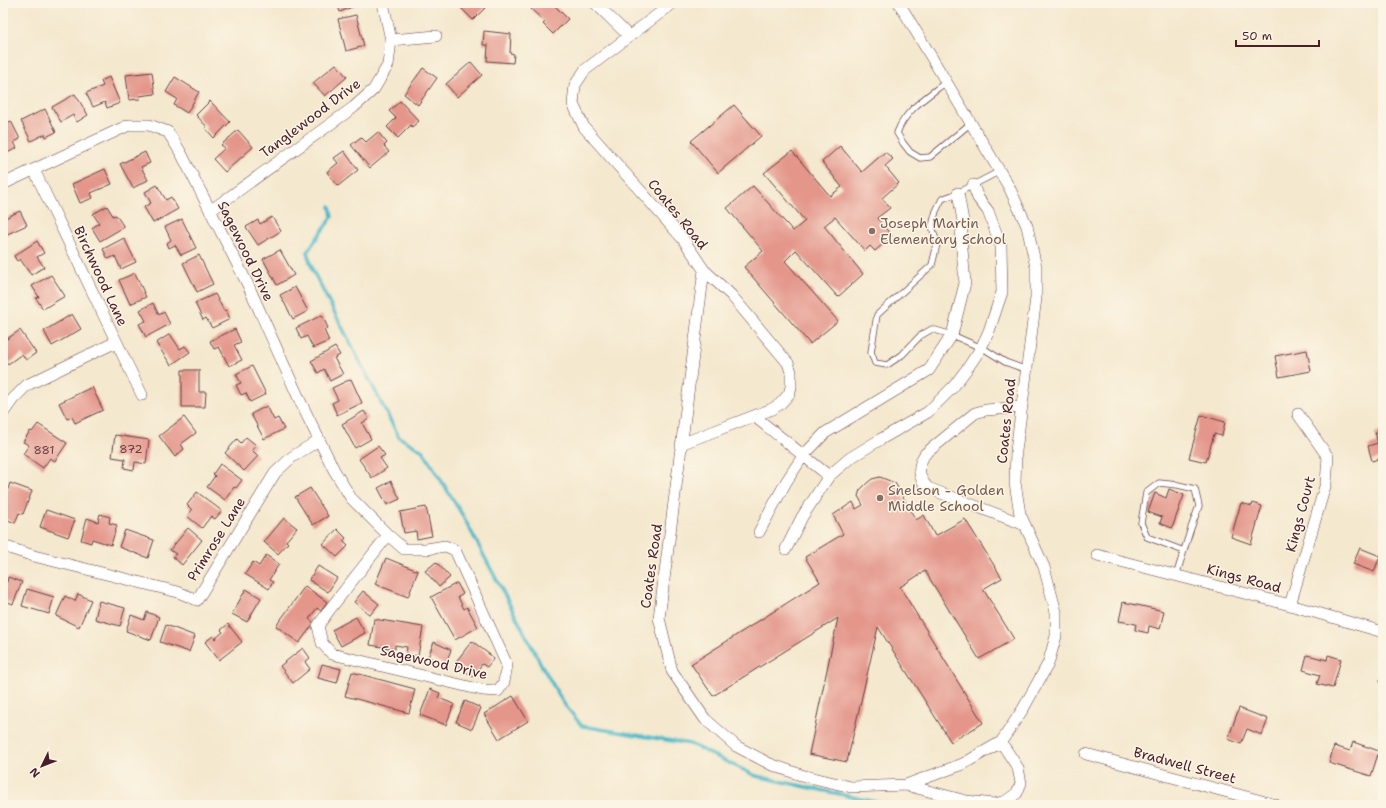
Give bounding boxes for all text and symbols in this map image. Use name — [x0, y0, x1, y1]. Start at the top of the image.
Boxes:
scale bar — [1236, 22, 1319, 48]
text: 50 m — [1242, 28, 1272, 44]
street label: Tanglewood Drive — [256, 74, 364, 162]
street label: Coates Road — [644, 175, 712, 253]
street label: Sagewood Drive — [214, 198, 278, 304]
place label: Joseph Martin Elementary School — [880, 214, 1007, 248]
street label: Birchwood Lane — [70, 223, 132, 329]
marker: Joseph Martin Elementary School — [867, 226, 877, 236]
street label: Coates Road — [993, 377, 1019, 464]
house number: 872 — [119, 441, 143, 457]
house number: 881 — [33, 442, 55, 458]
street label: Kings Court — [1281, 474, 1319, 554]
place label: Snelson - Golden Middle School — [888, 481, 1005, 515]
street label: Primrose Lane — [183, 493, 249, 584]
marker: Snelson - Golden Middle School — [875, 493, 885, 503]
street label: Coates Road — [636, 522, 666, 610]
street label: Kings Road — [1205, 559, 1283, 597]
street label: Sagewood Drive — [379, 641, 489, 683]
street label: Bradwell Street — [1132, 743, 1238, 787]
north arrow — [22, 746, 62, 786]
text: N — [26, 764, 44, 781]

